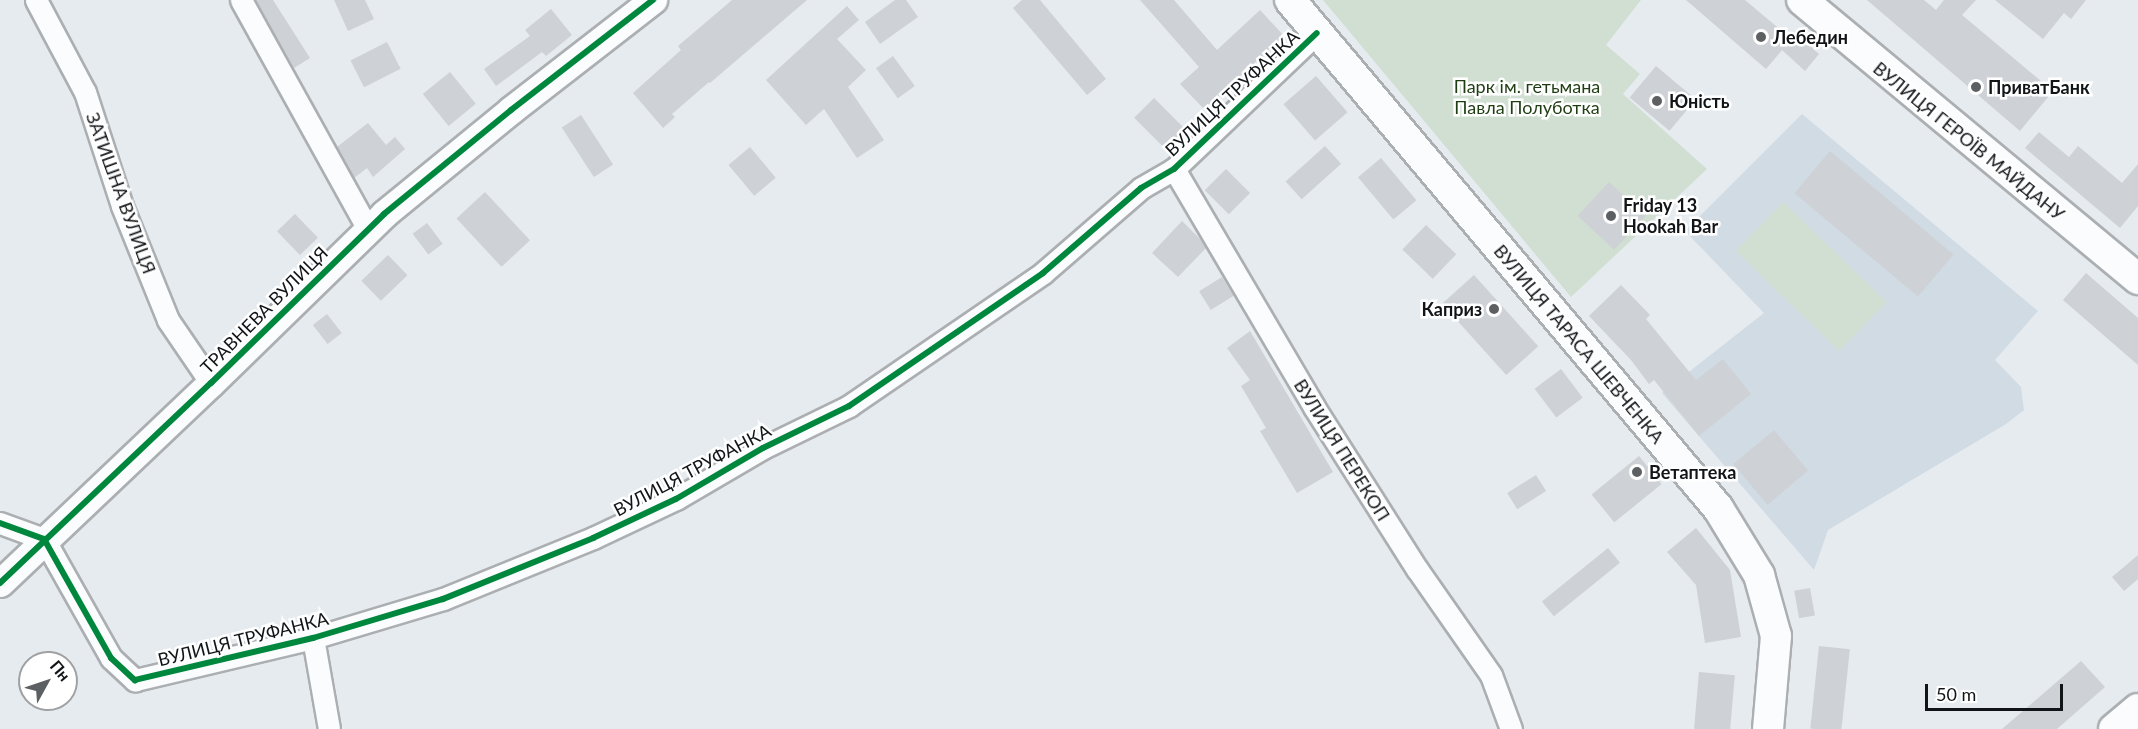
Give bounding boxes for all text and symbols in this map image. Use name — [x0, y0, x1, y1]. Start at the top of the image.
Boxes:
street label: ВУЛИЦЯ ТРУФАНКА — [1161, 25, 1303, 161]
place label: Лебедин — [1773, 26, 1848, 48]
marker: Лебедин — [1754, 30, 1768, 44]
street label: ВУЛИЦЯ ГЕРОЇВ МАЙДАНУ — [1869, 57, 2069, 225]
park label: Парк ім. гетьмана Павла Полуботка — [1454, 76, 1600, 118]
place label: ПриватБанк — [1988, 76, 2090, 98]
marker: ПриватБанк — [1969, 80, 1983, 94]
place label: Юність — [1669, 90, 1730, 112]
marker: Юність — [1650, 94, 1664, 108]
street label: ЗАТИШНА ВУЛИЦЯ — [82, 109, 160, 277]
place label: Friday 13 Hookah Bar — [1623, 195, 1718, 238]
marker: Friday 13 Hookah Bar — [1604, 209, 1618, 223]
street label: ВУЛИЦЯ ТАРАСА ШЕВЧЕНКА — [1489, 240, 1669, 448]
street label: ТРАВНЕВА ВУЛИЦЯ — [196, 242, 332, 378]
place label: Каприз — [1421, 298, 1482, 320]
marker: Каприз — [1487, 302, 1501, 316]
street label: ВУЛИЦЯ ПЕРЕКОП — [1290, 375, 1394, 525]
street label: ВУЛИЦЯ ТРУФАНКА — [610, 419, 774, 521]
place label: Ветаптека — [1649, 461, 1736, 483]
marker: Ветаптека — [1630, 465, 1644, 479]
street label: ВУЛИЦЯ ТРУФАНКА — [156, 607, 330, 671]
north arrow — [18, 651, 78, 711]
text: Пн — [47, 656, 75, 685]
scale bar — [1928, 672, 2066, 710]
text: 50 m — [1936, 683, 1976, 705]

